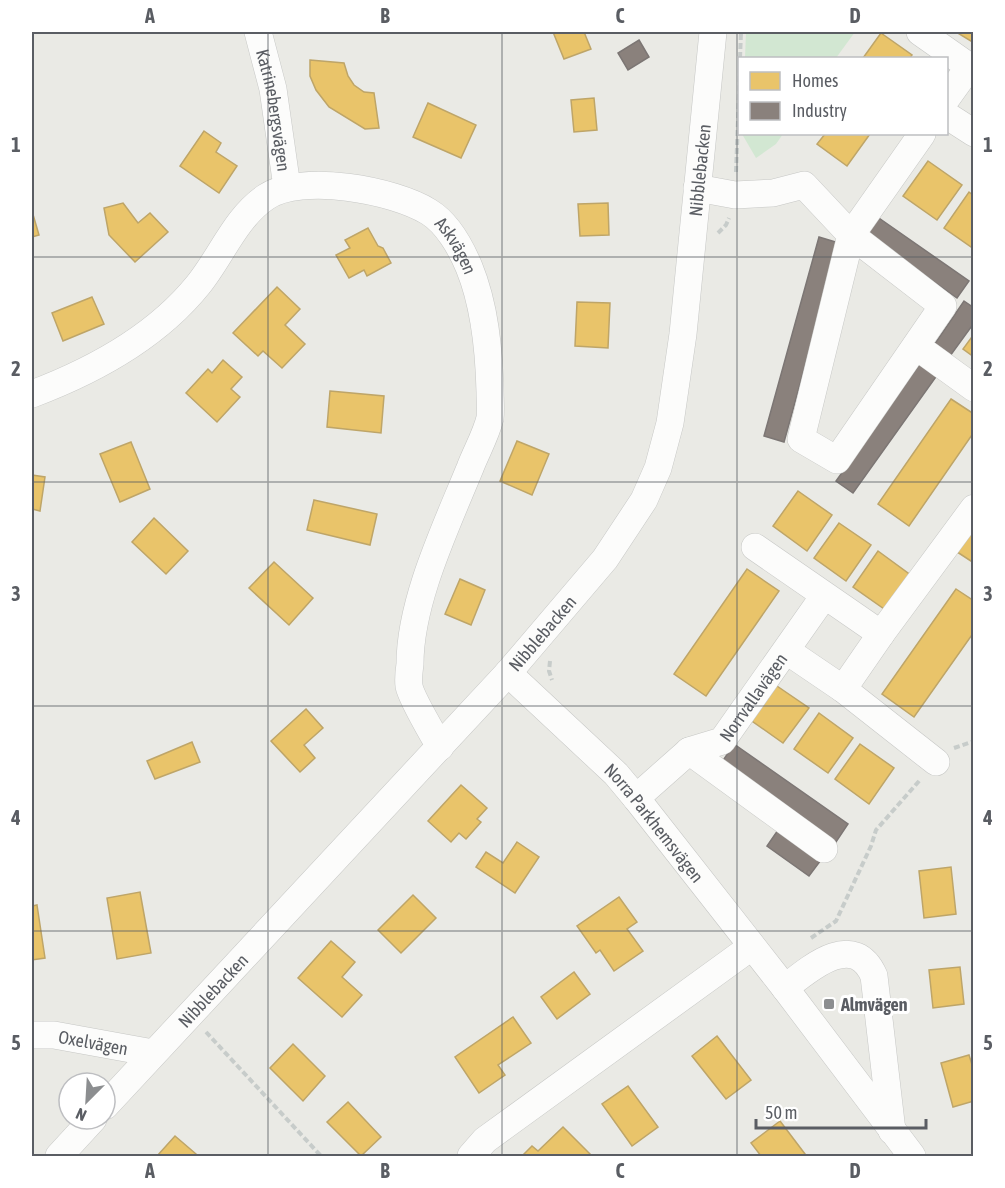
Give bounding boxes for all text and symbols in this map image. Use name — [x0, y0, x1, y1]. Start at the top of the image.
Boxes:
text: A — [144, 4, 155, 27]
text: B — [380, 4, 390, 27]
text: C — [616, 4, 625, 27]
text: D — [849, 4, 861, 27]
street label: Katrinebergsvägen — [252, 47, 295, 173]
legend — [738, 57, 948, 135]
text: Homes — [792, 70, 838, 91]
text: Industry — [792, 100, 847, 121]
street label: Nibblebacken — [684, 123, 714, 217]
text: 1 — [11, 133, 21, 156]
text: 1 — [983, 133, 993, 156]
street label: Askvägen — [431, 212, 481, 277]
text: 2 — [11, 357, 21, 380]
text: 2 — [983, 357, 993, 380]
text: 3 — [11, 582, 21, 605]
text: 3 — [983, 582, 993, 605]
street label: Nibblebacken — [504, 591, 580, 675]
street label: Norrvallavägen — [715, 649, 791, 745]
street label: Norra Parkhemsvägen — [601, 759, 709, 886]
text: 4 — [10, 806, 21, 829]
text: 4 — [982, 806, 993, 829]
street label: Nibblebacken — [173, 949, 252, 1031]
place label: Almvägen — [840, 994, 908, 1015]
marker: Almvägen — [822, 997, 836, 1011]
street label: Oxelvägen — [57, 1026, 130, 1059]
text: 5 — [11, 1031, 21, 1054]
text: 5 — [983, 1031, 993, 1054]
north arrow — [57, 1071, 117, 1131]
scale bar — [756, 1092, 926, 1130]
text: 50 m — [765, 1102, 797, 1123]
text: N — [73, 1105, 89, 1125]
text: A — [144, 1159, 155, 1182]
text: B — [380, 1159, 390, 1182]
text: C — [616, 1159, 625, 1182]
text: D — [849, 1159, 861, 1182]

